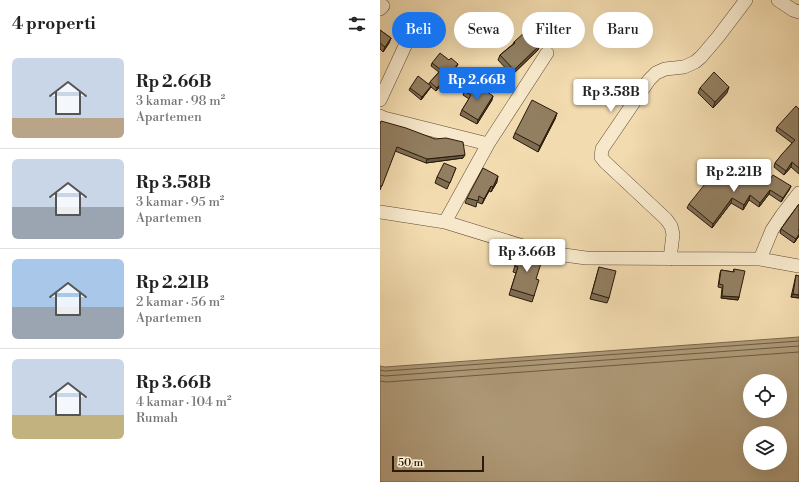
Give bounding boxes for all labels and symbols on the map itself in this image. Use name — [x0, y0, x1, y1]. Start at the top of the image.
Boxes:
pin: Rp 2.66B — [436, 67, 518, 101]
pin: Rp 3.58B — [570, 79, 652, 113]
pin: Rp 2.21B — [693, 159, 775, 193]
pin: Rp 3.66B — [486, 239, 568, 273]
scale bar — [392, 454, 484, 473]

